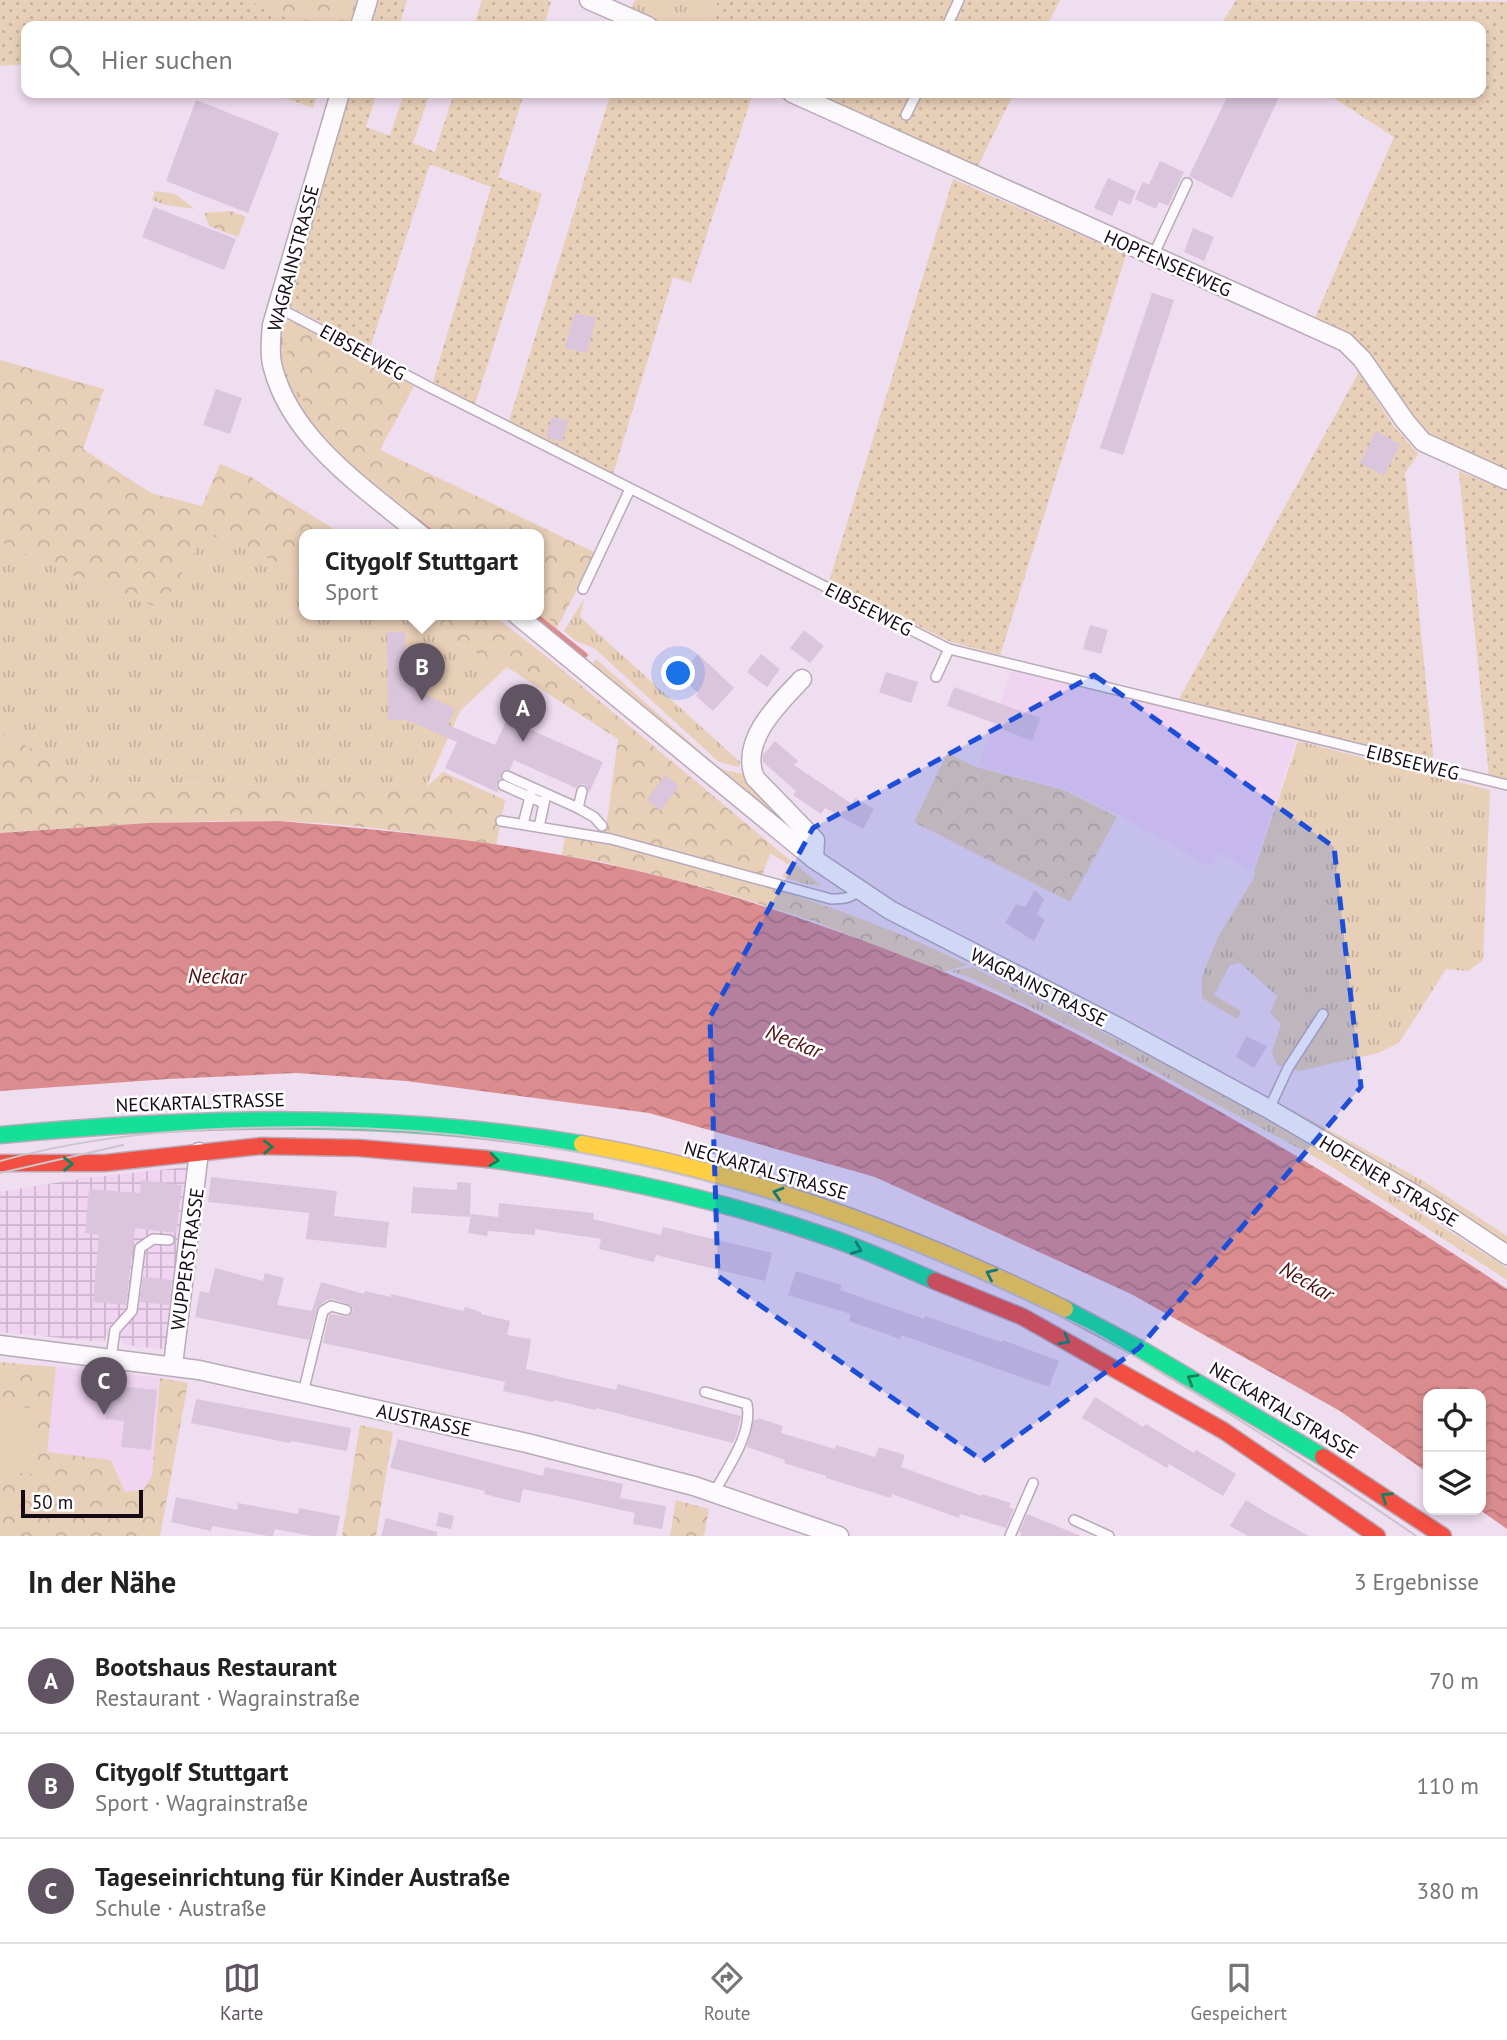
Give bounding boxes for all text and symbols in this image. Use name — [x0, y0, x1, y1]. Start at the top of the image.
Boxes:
search box — [21, 21, 1486, 98]
icon: search — [45, 41, 83, 79]
text: Hier suchen — [101, 43, 233, 76]
street label: WAGRAINSTRASSE — [262, 182, 324, 334]
street label: HOPFENSEEWEG — [1100, 224, 1236, 302]
street label: EIBSEEWEG — [316, 319, 410, 385]
popup — [299, 529, 544, 620]
text: Citygolf Stuttgart — [325, 544, 518, 577]
text: Sport — [325, 577, 378, 606]
street label: EIBSEEWEG — [821, 577, 917, 641]
pin: B — [399, 643, 445, 701]
your location — [661, 656, 695, 690]
pin: A — [500, 684, 546, 742]
street label: EIBSEEWEG — [1364, 739, 1462, 785]
street label: WAGRAINSTRASSE — [966, 942, 1112, 1032]
water label: Neckar — [188, 962, 248, 990]
water label: Neckar — [762, 1018, 828, 1065]
street label: NECKARTALSTRASSE — [115, 1087, 285, 1117]
street label: HOFENER STRASSE — [1315, 1130, 1463, 1232]
street label: NECKARTALSTRASSE — [681, 1135, 851, 1205]
one-way arrow — [263, 1139, 273, 1155]
one-way arrow — [489, 1152, 500, 1167]
one-way arrow — [63, 1156, 74, 1171]
street label: WUPPERSTRASSE — [165, 1186, 209, 1332]
one-way arrow — [772, 1187, 784, 1202]
one-way arrow — [851, 1240, 863, 1254]
water label: Neckar — [1275, 1255, 1341, 1308]
one-way arrow — [986, 1268, 998, 1282]
one-way arrow — [1058, 1332, 1071, 1345]
street label: NECKARTALSTRASSE — [1205, 1356, 1363, 1464]
pin: C — [81, 1357, 127, 1415]
one-way arrow — [1187, 1374, 1199, 1387]
map controls — [1423, 1389, 1486, 1515]
button: locate — [1423, 1389, 1486, 1452]
street label: AUSTRASSE — [374, 1398, 474, 1442]
button: layers — [1423, 1452, 1486, 1515]
scale bar — [21, 1487, 144, 1519]
text: 50 m — [32, 1490, 73, 1514]
one-way arrow — [1381, 1493, 1394, 1506]
text: In der Nähe — [28, 1562, 176, 1601]
text: 3 Ergebnisse — [1354, 1567, 1479, 1596]
text: Bootshaus Restaurant — [95, 1650, 337, 1683]
text: A — [44, 1666, 58, 1695]
text: 70 m — [1429, 1666, 1479, 1695]
text: Restaurant · Wagrainstraße — [95, 1683, 360, 1712]
text: Citygolf Stuttgart — [95, 1755, 288, 1788]
text: B — [44, 1771, 58, 1800]
text: 110 m — [1417, 1771, 1479, 1800]
text: Sport · Wagrainstraße — [95, 1788, 308, 1817]
text: Tageseinrichtung für Kinder Austraße — [95, 1860, 510, 1893]
text: C — [45, 1876, 57, 1905]
text: 380 m — [1417, 1876, 1479, 1905]
text: Schule · Austraße — [95, 1893, 267, 1922]
tab: Karte — [220, 1959, 263, 2025]
tab: Route — [704, 1959, 750, 2025]
tab: Gespeichert — [1191, 1959, 1287, 2025]

